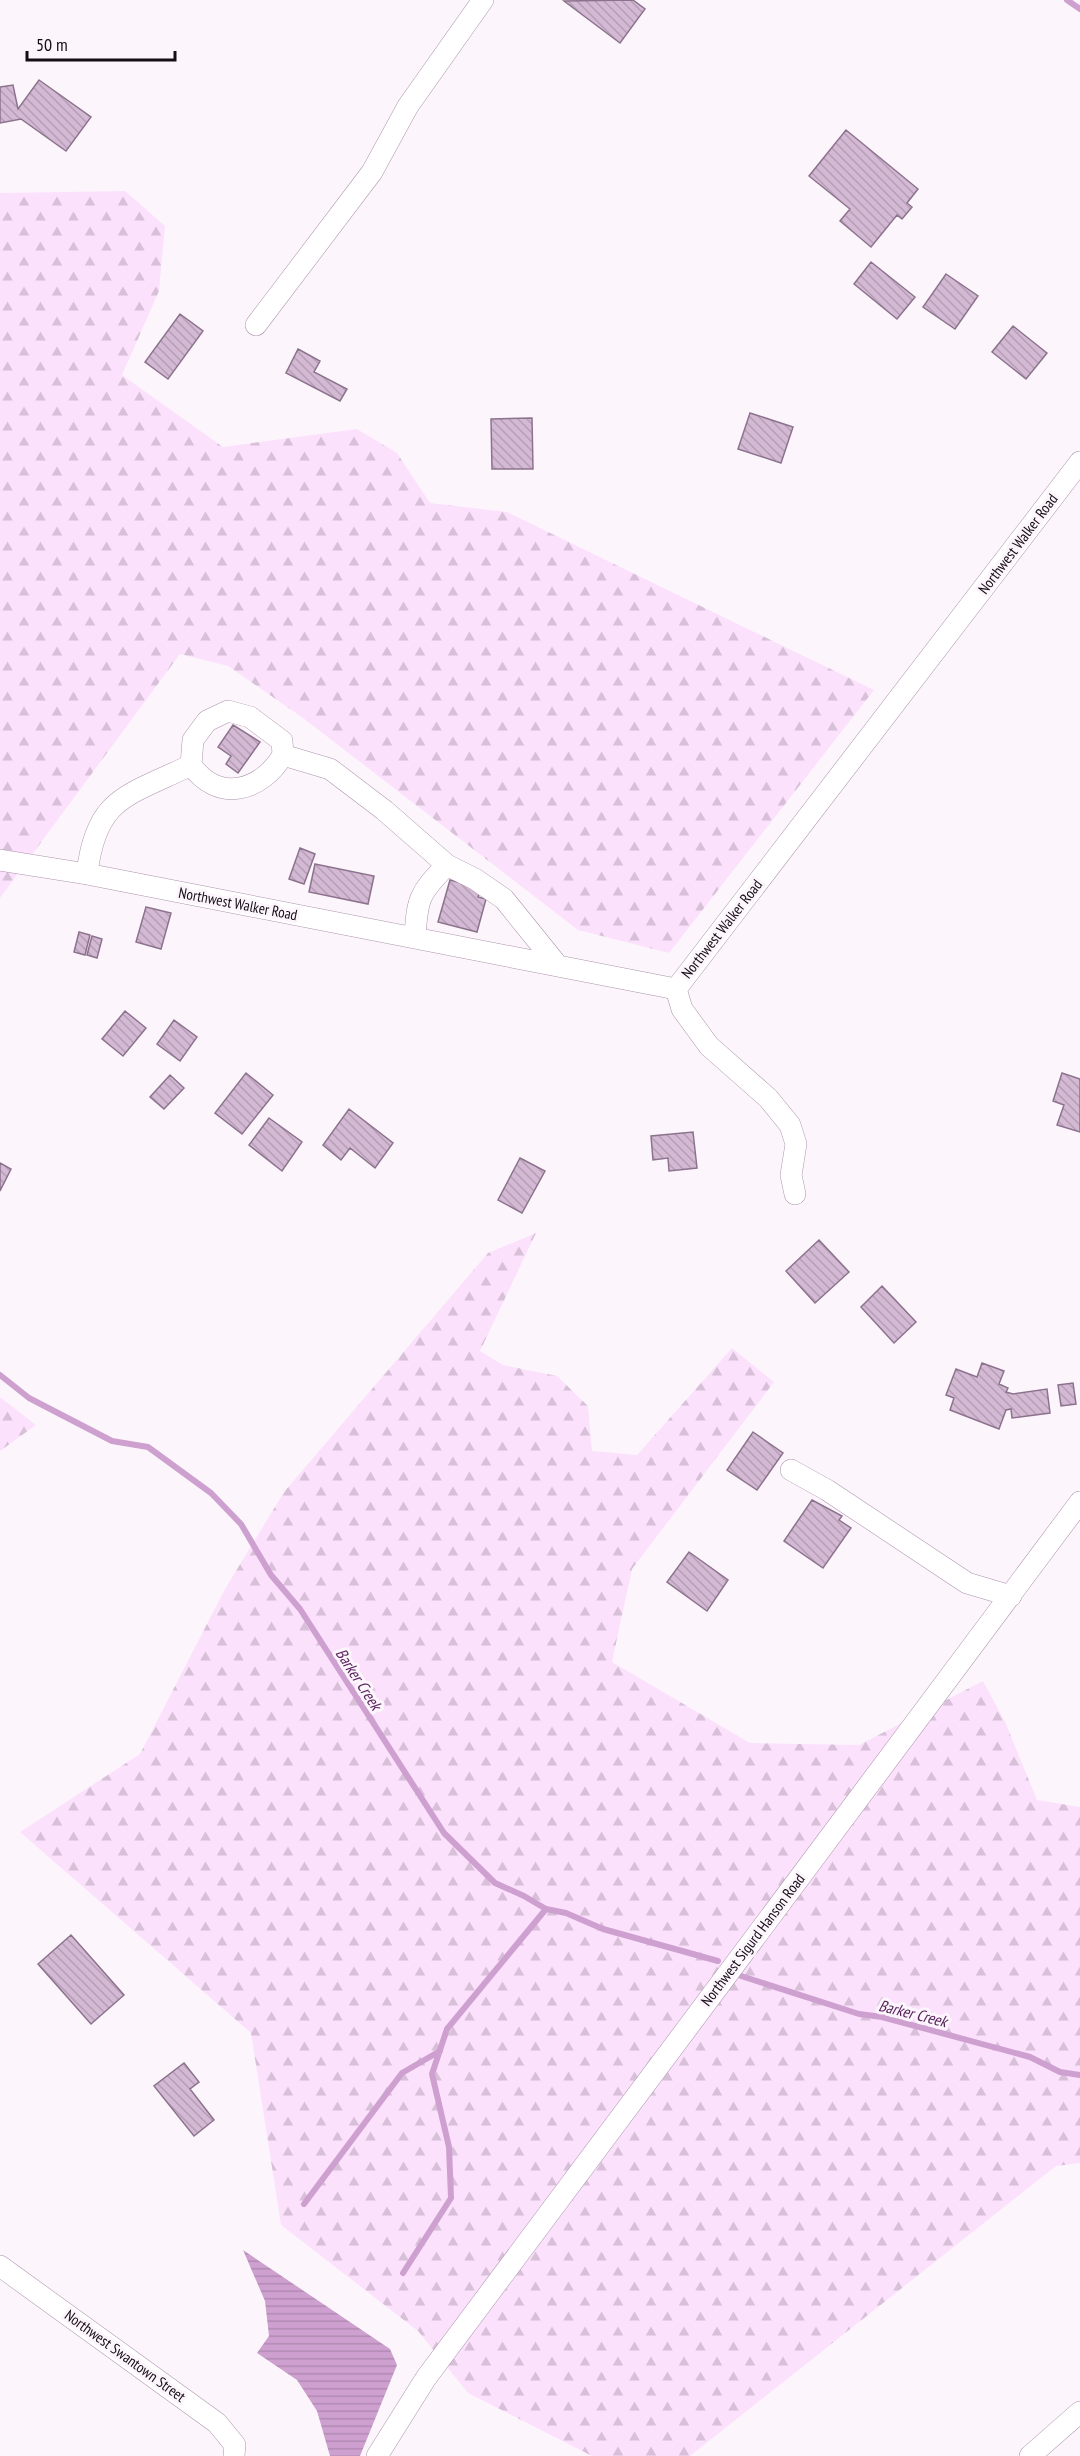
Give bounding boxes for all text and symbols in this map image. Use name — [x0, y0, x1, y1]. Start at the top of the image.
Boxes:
scale bar — [27, 24, 176, 62]
text: 50 m — [36, 33, 68, 56]
street label: Northwest Walker Road — [974, 490, 1061, 598]
street label: Northwest Walker Road — [677, 875, 766, 982]
street label: Northwest Walker Road — [177, 883, 299, 924]
water label: Barker Creek — [332, 1644, 387, 1715]
street label: Northwest Sigurd Hanson Road — [697, 1870, 809, 2010]
water label: Barker Creek — [877, 1995, 951, 2032]
street label: Northwest Swantown Street — [61, 2305, 189, 2406]

